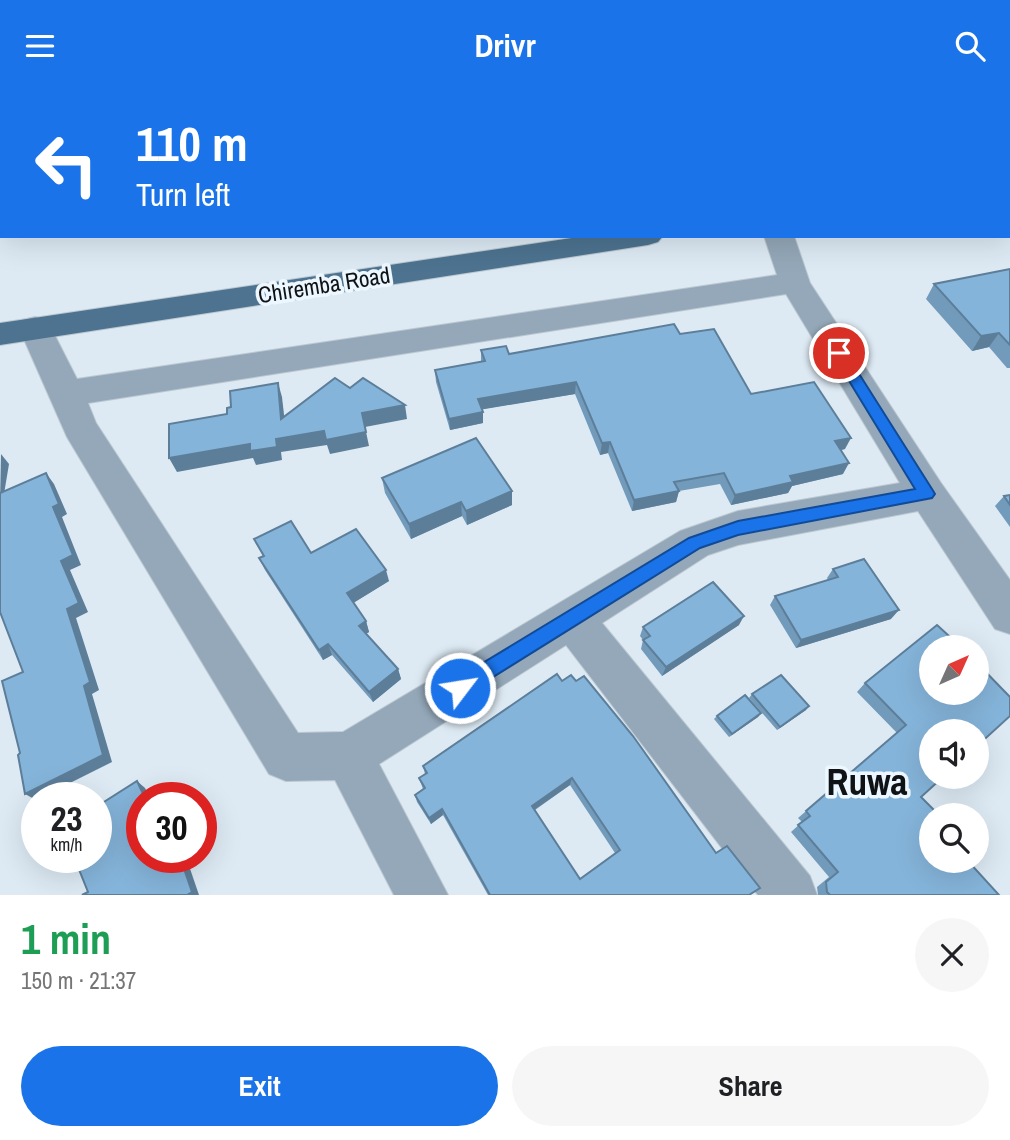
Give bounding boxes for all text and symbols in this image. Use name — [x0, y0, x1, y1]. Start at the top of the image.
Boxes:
text: Drivr — [474, 24, 536, 67]
icon: menu — [21, 27, 59, 65]
icon: search — [951, 27, 989, 65]
text: 110 m — [136, 110, 248, 176]
icon: left — [21, 119, 112, 210]
text: Turn left — [136, 173, 230, 216]
street label: Chiremba Road — [256, 259, 392, 310]
pin — [809, 323, 869, 383]
icon: arrive — [820, 334, 858, 372]
north arrow — [919, 635, 989, 705]
map controls — [919, 635, 989, 873]
position arrow — [423, 651, 497, 725]
button: sound — [919, 719, 989, 789]
district label: Ruwa — [827, 757, 908, 807]
speed limit sign: 30 — [126, 782, 217, 873]
text: 23 — [51, 795, 82, 842]
button: search — [919, 803, 989, 873]
text: km/h — [51, 832, 83, 857]
text: 1 min — [21, 911, 111, 967]
button: close — [915, 918, 989, 992]
text: 150 m · 21:37 — [21, 965, 136, 996]
button: Exit — [21, 1046, 498, 1126]
button: Share — [512, 1046, 989, 1126]

